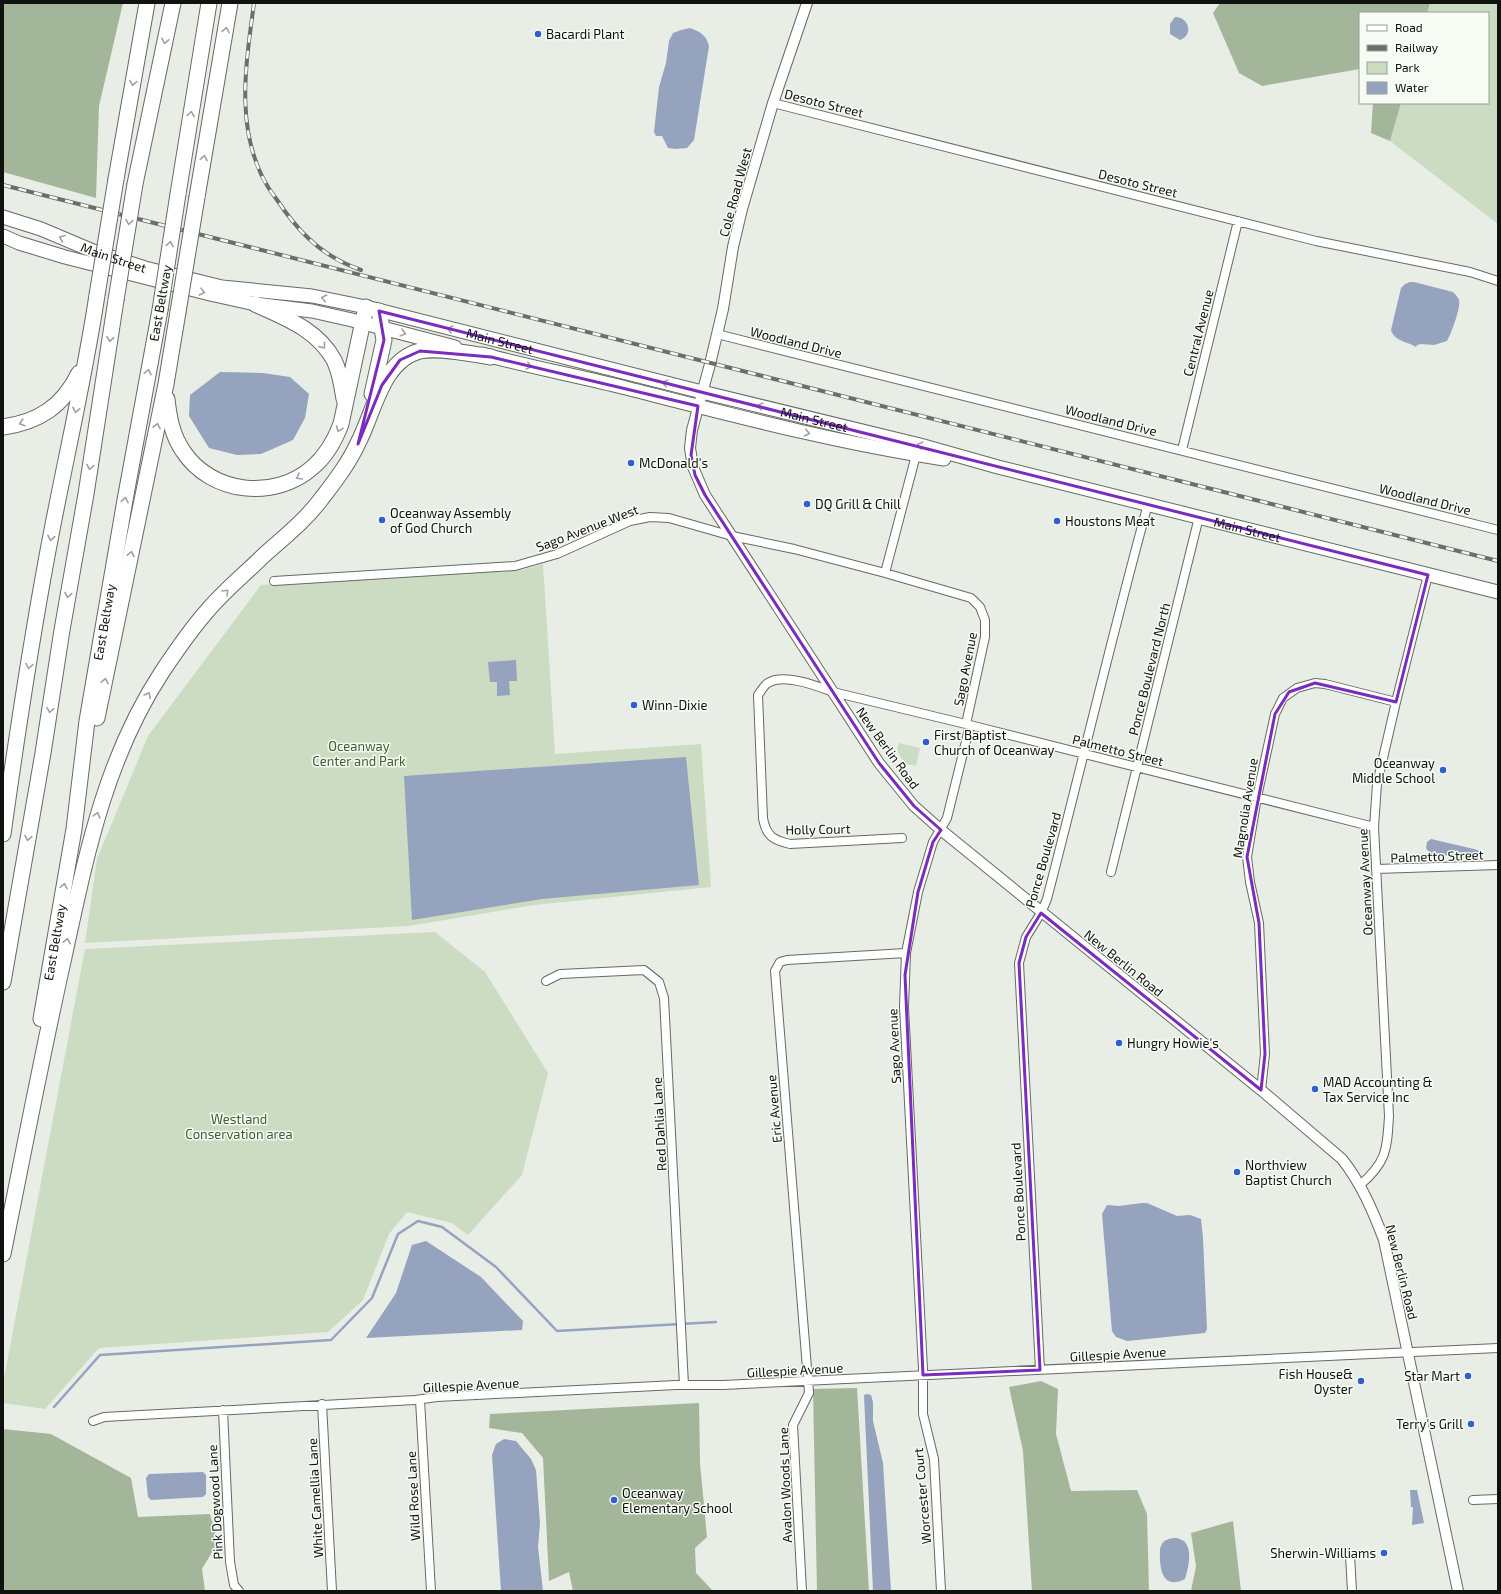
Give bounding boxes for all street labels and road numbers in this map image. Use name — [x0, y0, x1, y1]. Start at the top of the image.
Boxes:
street label: Desoto Street — [783, 85, 865, 121]
street label: Cole Road West — [715, 146, 755, 238]
street label: Desoto Street — [1097, 165, 1179, 201]
street label: Main Street — [78, 239, 149, 276]
street label: East Beltway — [145, 263, 175, 342]
street label: Central Avenue — [1179, 288, 1217, 378]
street label: Woodland Drive — [748, 323, 844, 361]
street label: Main Street — [465, 325, 535, 357]
street label: Woodland Drive — [1063, 401, 1159, 439]
street label: Main Street — [779, 403, 849, 435]
street label: Woodland Drive — [1377, 480, 1473, 518]
street label: Sago Avenue West — [533, 501, 641, 555]
street label: Main Street — [1212, 513, 1283, 545]
street label: East Beltway — [90, 582, 118, 662]
street label: Ponce Boulevard North — [1125, 601, 1173, 737]
street label: Sago Avenue — [950, 631, 980, 707]
street label: New Berlin Road — [853, 704, 923, 792]
street label: Palmetto Street — [1071, 731, 1165, 769]
street label: Magnolia Avenue — [1229, 757, 1261, 859]
street label: Ponce Boulevard — [1022, 810, 1064, 910]
street label: Holly Court — [785, 820, 851, 838]
street label: Oceanway Avenue — [1354, 828, 1376, 936]
street label: Palmetto Street — [1390, 846, 1484, 866]
street label: East Beltway — [40, 903, 69, 982]
street label: New Berlin Road — [1081, 926, 1167, 1000]
street label: Sago Avenue — [884, 1008, 904, 1084]
street label: Eric Avenue — [763, 1074, 785, 1144]
street label: Red Dahlia Lane — [649, 1077, 669, 1171]
street label: Ponce Boulevard — [1007, 1142, 1029, 1242]
street label: New Berlin Road — [1382, 1223, 1422, 1321]
street label: Gillespie Avenue — [1069, 1343, 1167, 1365]
street label: Gillespie Avenue — [746, 1359, 844, 1381]
street label: Gillespie Avenue — [422, 1374, 520, 1396]
street label: Avalon Woods Lane — [775, 1427, 795, 1543]
street label: White Camellia Lane — [304, 1438, 326, 1558]
street label: Pink Dogwood Lane — [204, 1444, 226, 1560]
street label: Worcester Court — [910, 1447, 934, 1545]
street label: Wild Rose Lane — [403, 1451, 423, 1541]

